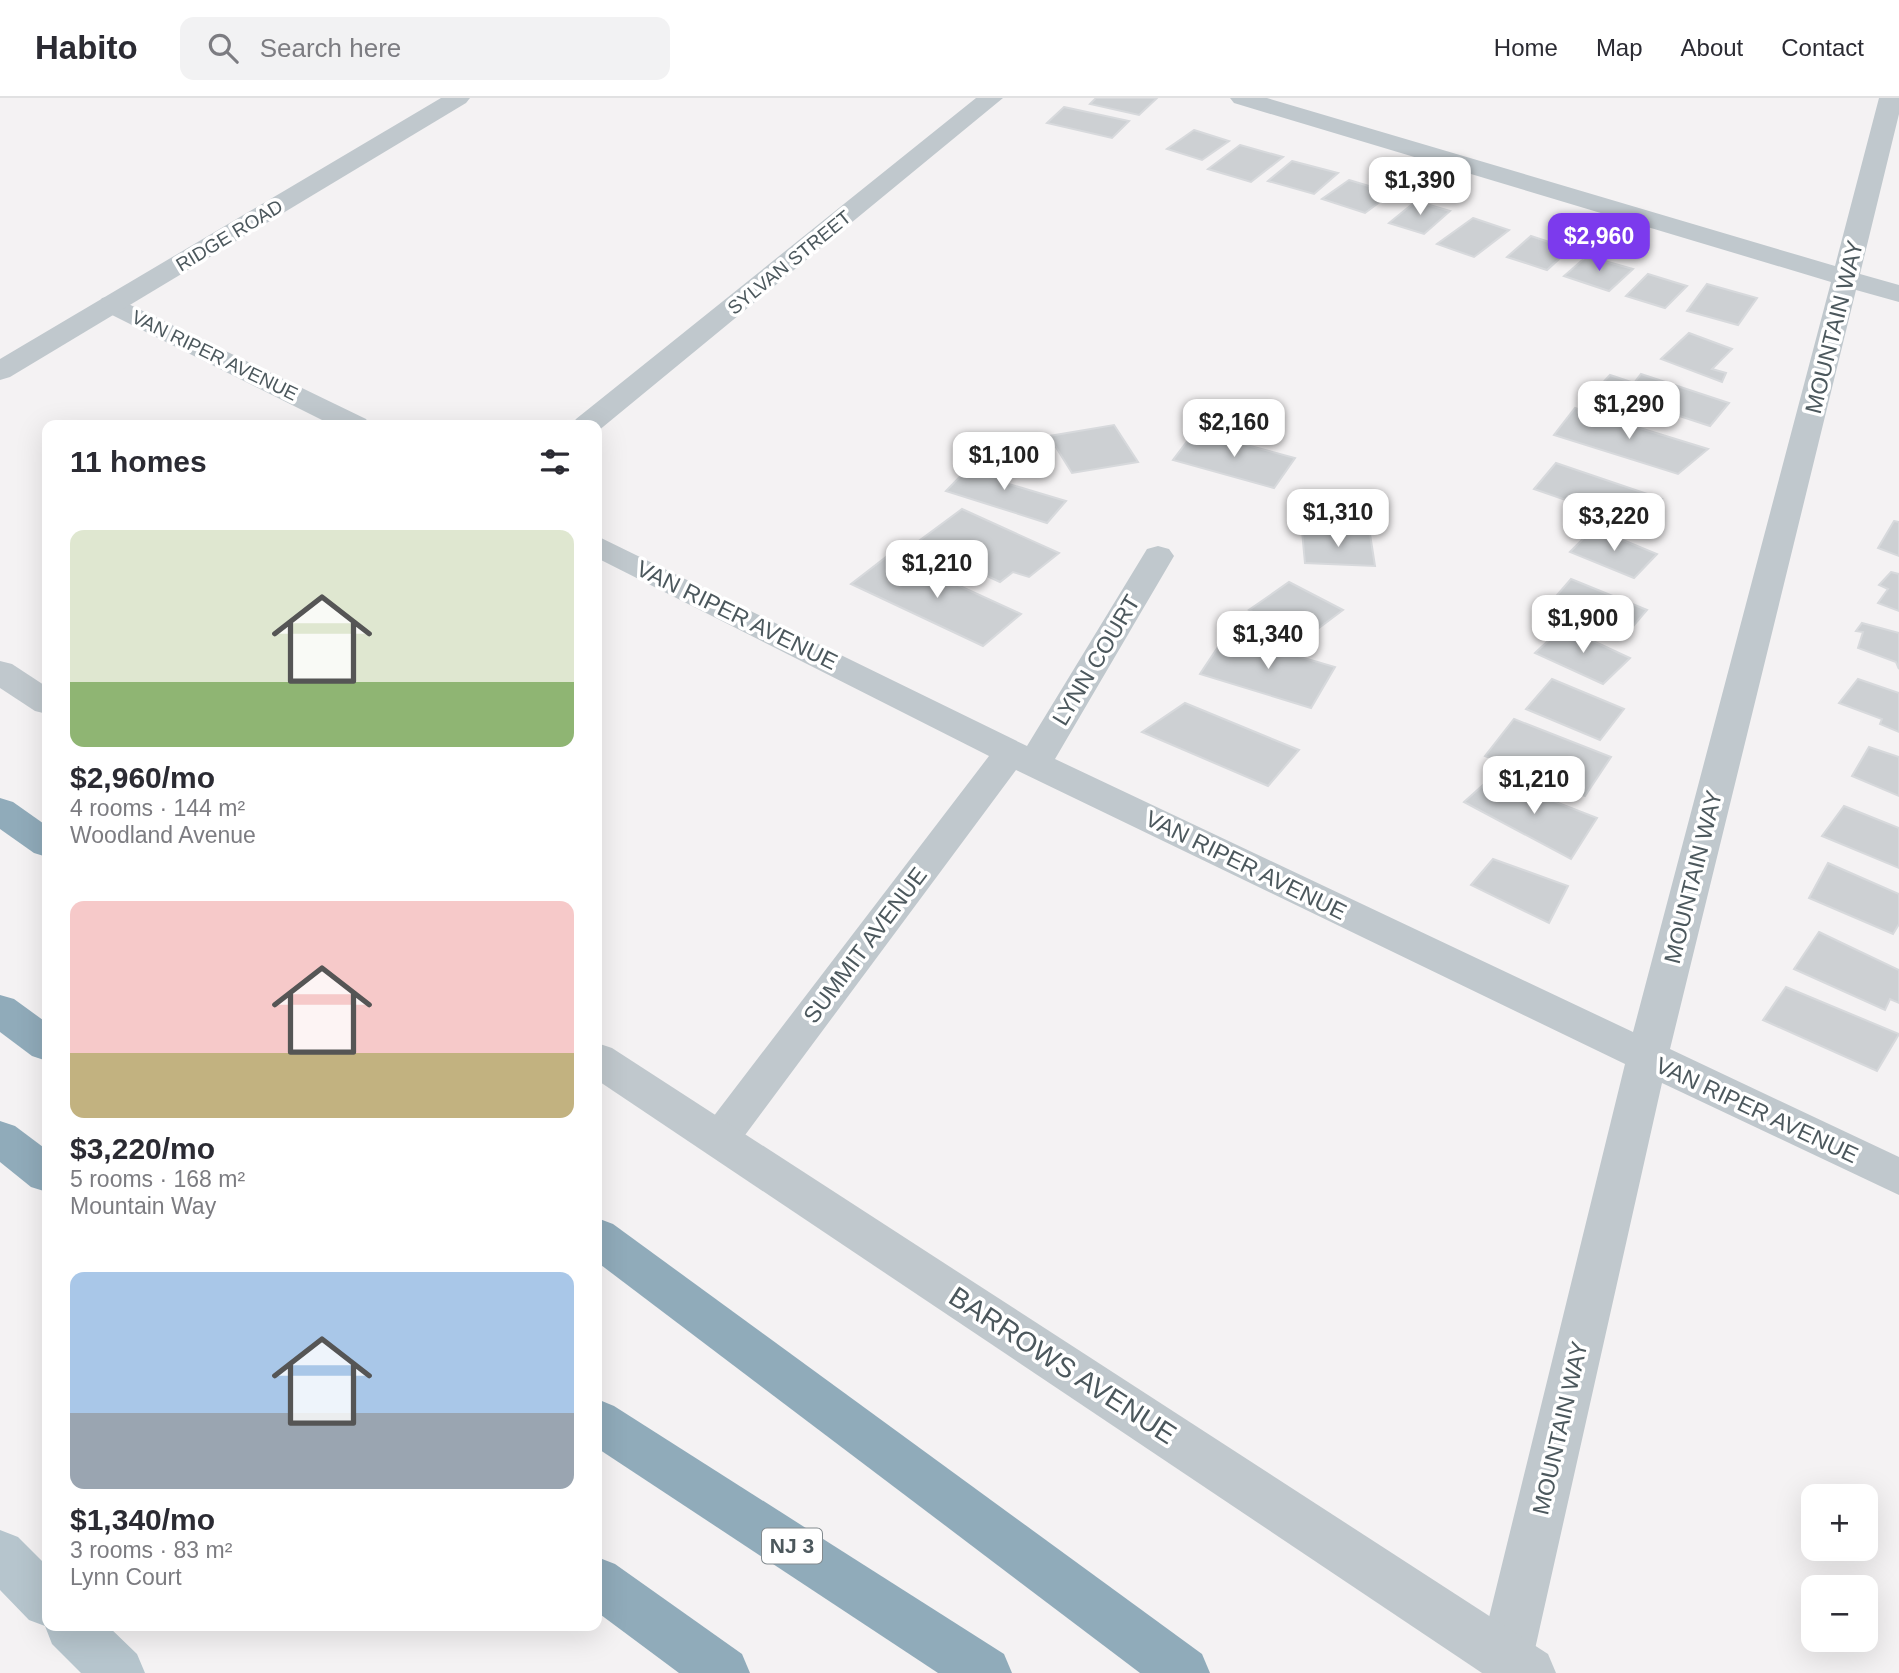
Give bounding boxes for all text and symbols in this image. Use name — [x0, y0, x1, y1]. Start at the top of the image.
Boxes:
search box — [180, 17, 670, 80]
text: Habito — [35, 29, 138, 66]
icon: search — [204, 29, 242, 67]
text: Search here — [260, 33, 401, 63]
text: Home — [1494, 34, 1558, 61]
text: Map — [1596, 34, 1643, 61]
text: About — [1681, 34, 1743, 61]
text: Contact — [1781, 34, 1864, 61]
pin: $1,390 — [1363, 158, 1477, 217]
text: $1,390 — [1385, 167, 1455, 193]
street label: RIDGE ROAD — [172, 195, 286, 275]
street label: SYLVAN STREET — [723, 206, 855, 318]
pin: $2,960 — [1542, 214, 1656, 273]
text: $2,960 — [1564, 223, 1634, 249]
street label: MOUNTAIN WAY — [1800, 238, 1868, 416]
street label: VAN RIPER AVENUE — [128, 306, 301, 405]
pin: $1,290 — [1572, 382, 1686, 441]
text: $1,290 — [1594, 391, 1664, 417]
pin: $2,160 — [1177, 400, 1291, 459]
text: $2,160 — [1199, 409, 1269, 435]
pin: $1,100 — [947, 432, 1061, 492]
text: $1,100 — [969, 442, 1039, 468]
icon: filters — [536, 443, 574, 481]
text: 11 homes — [70, 445, 207, 478]
pin: $1,310 — [1281, 490, 1395, 549]
pin: $3,220 — [1557, 494, 1671, 553]
text: $1,310 — [1303, 499, 1373, 525]
text: $3,220 — [1579, 503, 1649, 529]
pin: $1,210 — [880, 540, 994, 600]
text: $1,210 — [902, 550, 972, 576]
street label: VAN RIPER AVENUE — [632, 555, 842, 675]
icon: home — [259, 576, 385, 702]
street label: LYNN COURT — [1047, 590, 1145, 730]
pin: $1,900 — [1526, 596, 1640, 655]
text: $1,900 — [1548, 605, 1618, 631]
pin: $1,340 — [1211, 612, 1325, 671]
text: $1,340 — [1233, 621, 1303, 647]
pin: $1,210 — [1477, 756, 1591, 816]
text: $2,960/mo — [70, 761, 215, 794]
text: $1,210 — [1499, 766, 1569, 792]
street label: MOUNTAIN WAY — [1659, 788, 1727, 966]
text: 4 rooms · 144 m² — [70, 795, 245, 821]
street label: VAN RIPER AVENUE — [1141, 805, 1351, 925]
text: Woodland Avenue — [70, 822, 256, 848]
street label: SUMMIT AVENUE — [798, 862, 932, 1028]
icon: home — [259, 947, 385, 1073]
street label: VAN RIPER AVENUE — [1652, 1052, 1862, 1168]
text: $3,220/mo — [70, 1132, 215, 1165]
text: 5 rooms · 168 m² — [70, 1166, 245, 1192]
text: Mountain Way — [70, 1193, 216, 1219]
street label: BARROWS AVENUE — [944, 1281, 1182, 1450]
icon: home — [259, 1318, 385, 1444]
street label: MOUNTAIN WAY — [1527, 1339, 1593, 1517]
map controls — [1801, 1484, 1878, 1652]
button: + — [1801, 1484, 1878, 1561]
text: $1,340/mo — [70, 1503, 215, 1536]
road number: NJ 3 — [762, 1528, 822, 1564]
text: 3 rooms · 83 m² — [70, 1537, 232, 1563]
text: Lynn Court — [70, 1564, 182, 1590]
button: − — [1801, 1575, 1878, 1652]

